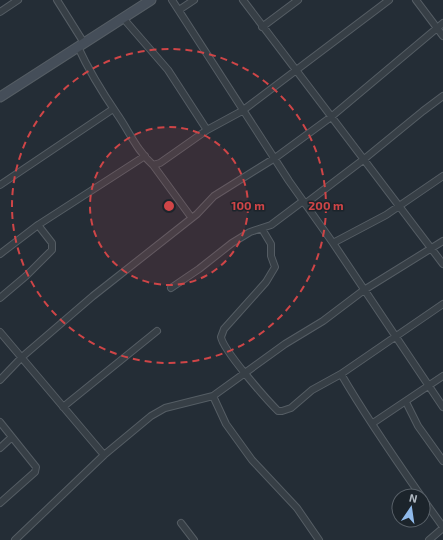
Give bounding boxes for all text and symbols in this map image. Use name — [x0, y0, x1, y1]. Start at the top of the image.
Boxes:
text: 100 m — [231, 198, 265, 212]
text: 200 m — [308, 198, 344, 212]
centre of rings — [162, 199, 176, 213]
north arrow — [391, 488, 431, 528]
text: N — [408, 491, 419, 505]

